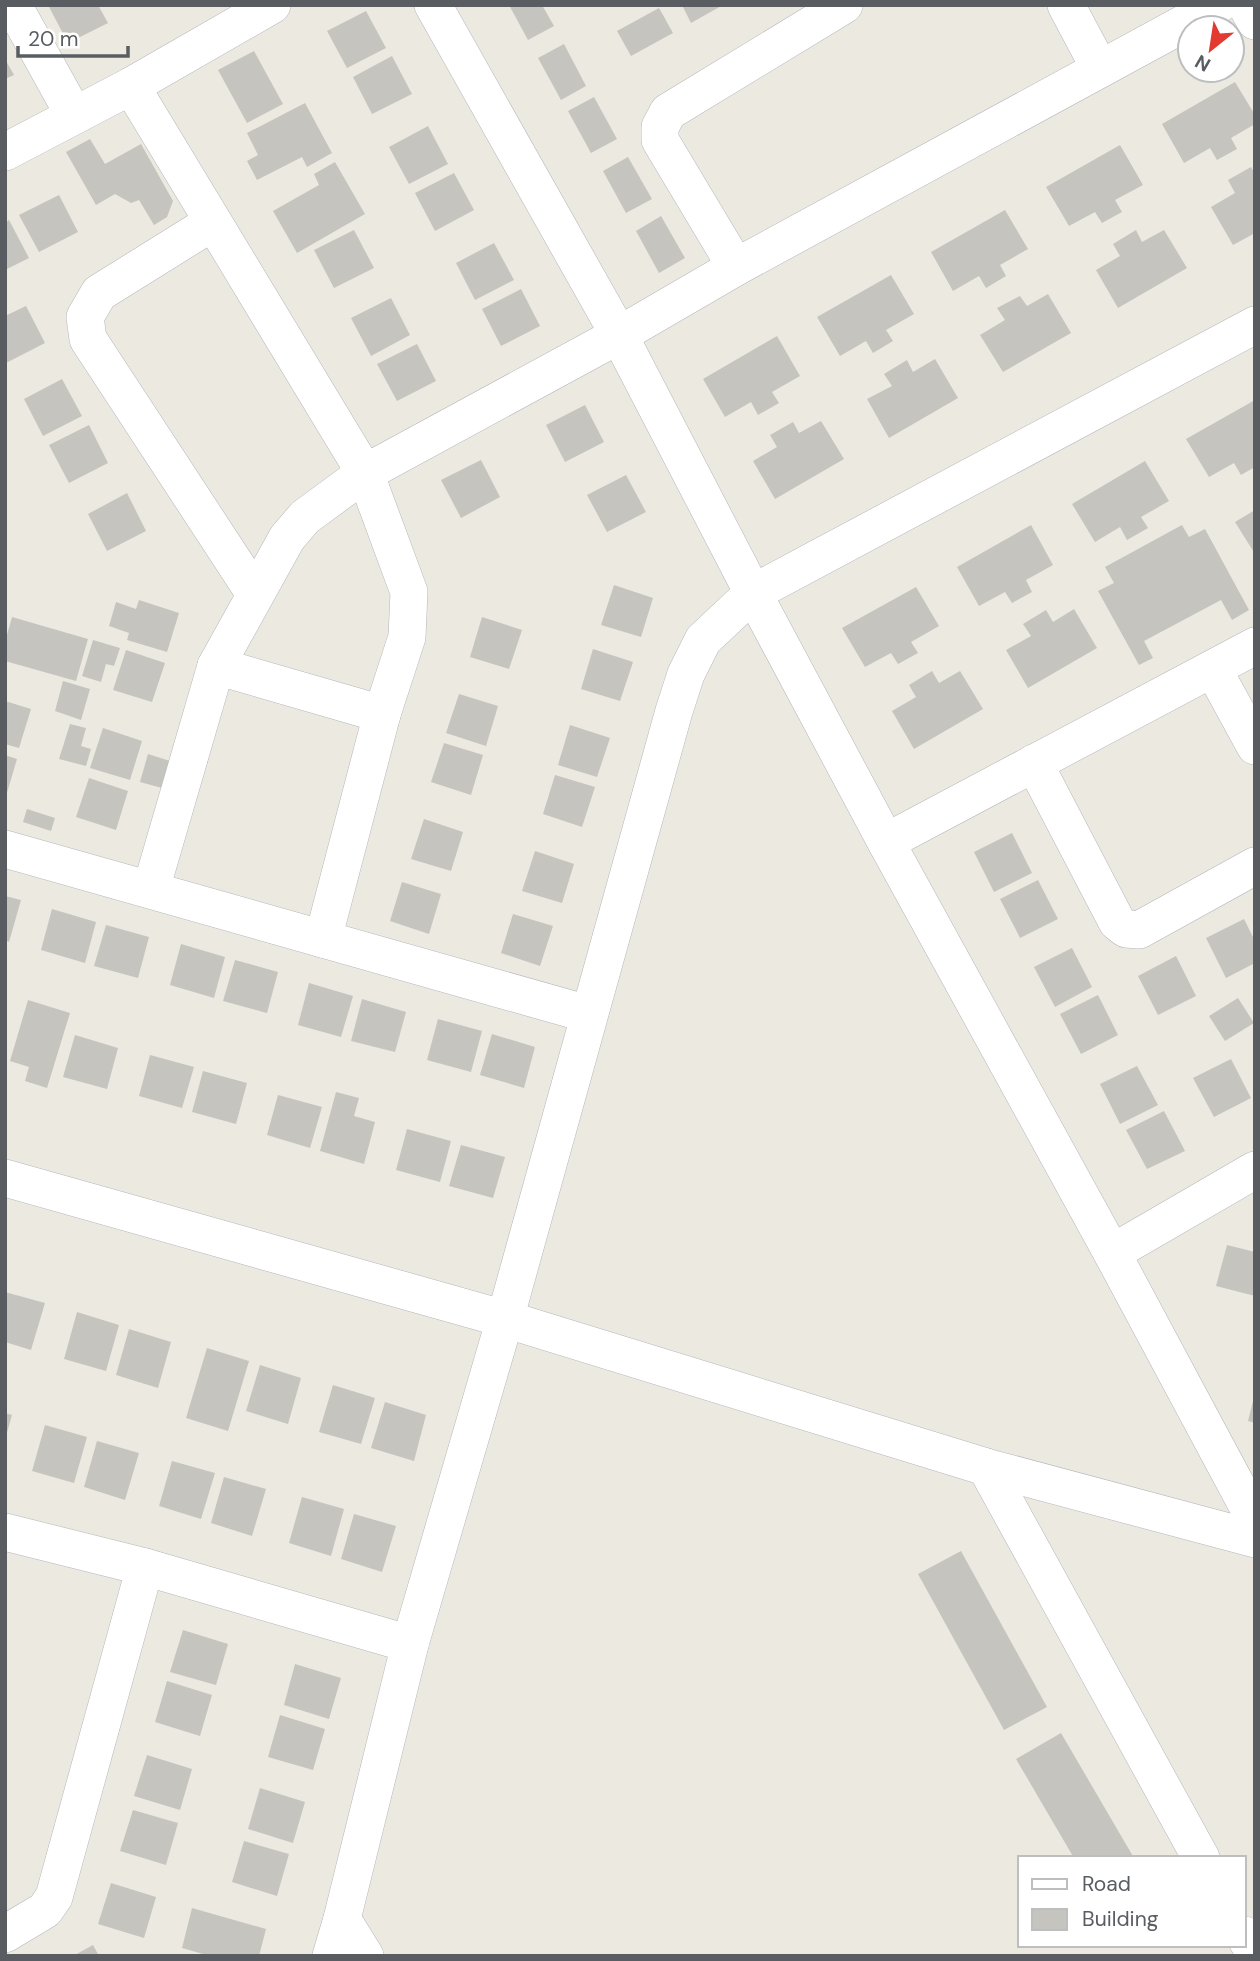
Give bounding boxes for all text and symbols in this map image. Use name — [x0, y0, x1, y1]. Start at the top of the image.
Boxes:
scale bar — [18, 14, 128, 58]
north arrow — [1176, 14, 1246, 84]
text: 20 m — [28, 25, 79, 53]
text: N — [1190, 49, 1215, 78]
legend — [1018, 1856, 1246, 1947]
text: Road — [1082, 1870, 1131, 1898]
text: Building — [1082, 1905, 1159, 1933]

